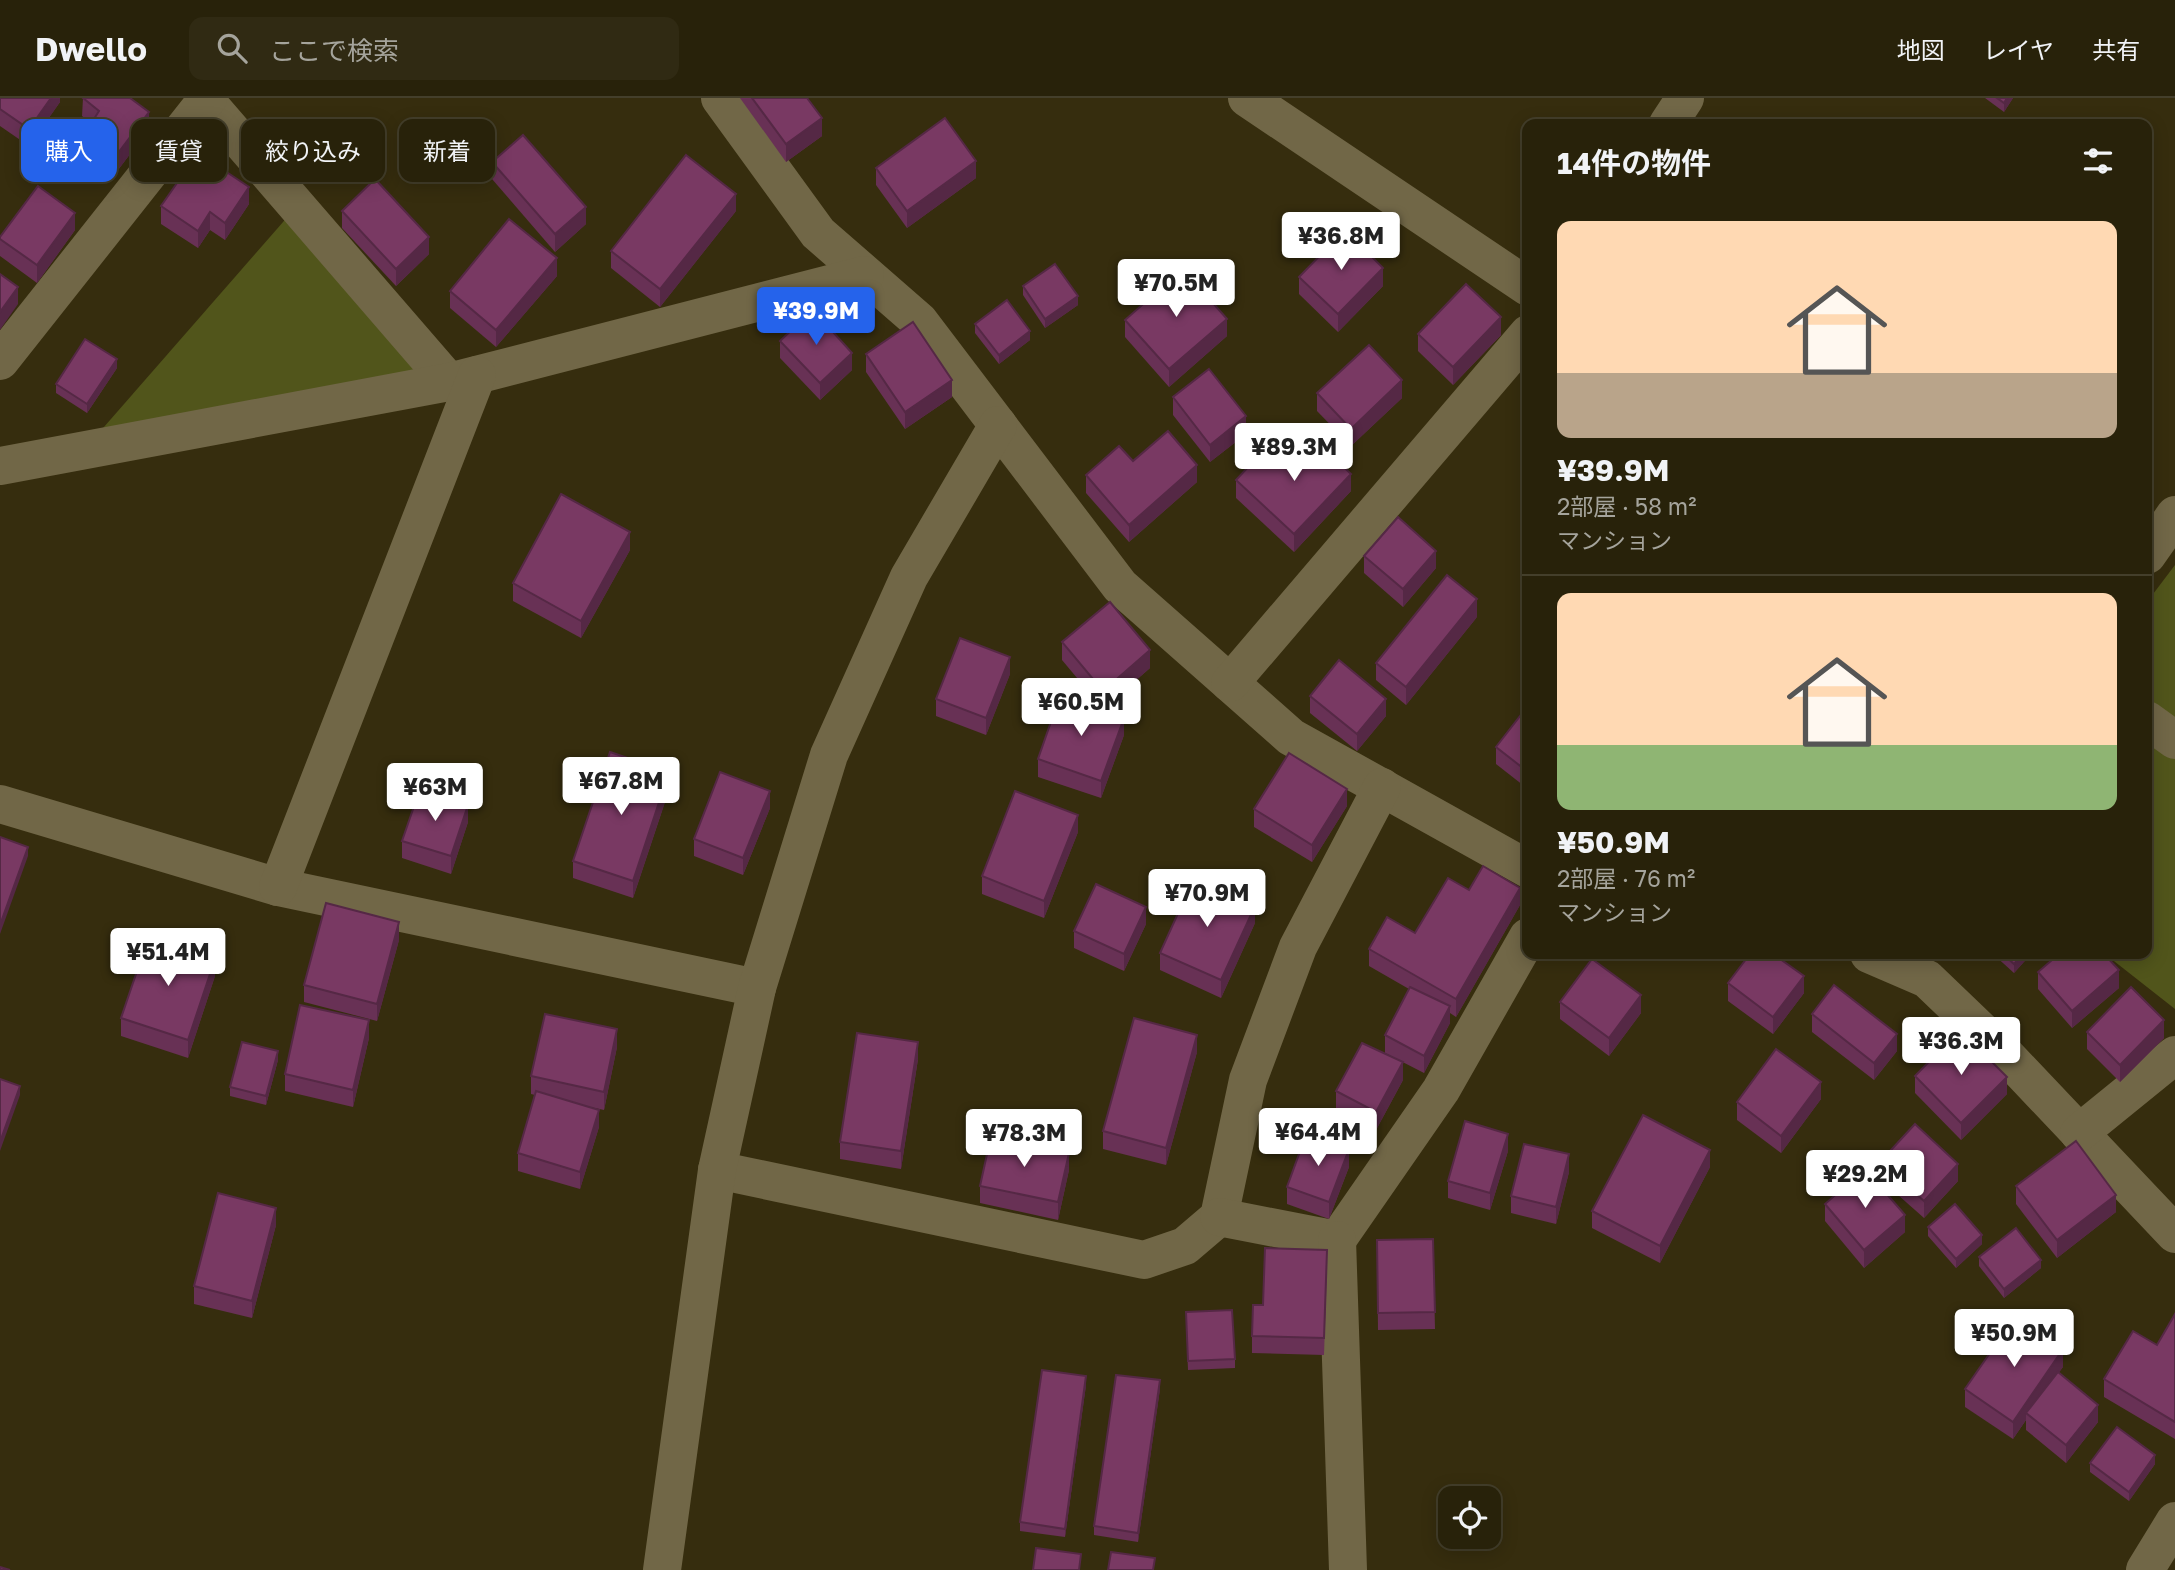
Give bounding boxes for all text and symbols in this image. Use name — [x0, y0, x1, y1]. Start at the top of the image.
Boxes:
search box — [189, 17, 679, 80]
text: Dwello — [35, 29, 147, 68]
icon: search — [213, 29, 251, 67]
text: ここで検索 — [269, 35, 399, 66]
text: 地図 — [1897, 35, 1945, 64]
text: レイヤ — [1983, 35, 2054, 64]
text: 共有 — [2092, 35, 2140, 64]
chip: 購入 — [21, 119, 117, 182]
chip: 賃貸 — [131, 119, 227, 182]
chip: 絞り込み — [241, 119, 385, 182]
chip: 新着 — [399, 119, 495, 182]
icon: filters — [2079, 142, 2117, 180]
text: 14件の物件 — [1557, 145, 1711, 181]
pin: ¥36.8M — [1284, 212, 1398, 272]
text: ¥36.8M — [1298, 221, 1384, 249]
pin: ¥70.5M — [1119, 260, 1233, 319]
icon: home — [1774, 267, 1900, 393]
text: ¥70.5M — [1134, 268, 1218, 296]
pin: ¥39.9M — [759, 288, 873, 347]
text: ¥39.9M — [773, 296, 859, 324]
pin: ¥89.3M — [1237, 424, 1351, 483]
text: ¥89.3M — [1251, 432, 1337, 460]
text: ¥39.9M — [1557, 452, 1670, 488]
text: 2部屋 · 58 m² — [1557, 492, 1697, 520]
text: マンション — [1557, 526, 1672, 554]
icon: home — [1774, 639, 1900, 765]
pin: ¥60.5M — [1024, 678, 1138, 738]
text: ¥60.5M — [1038, 687, 1124, 715]
pin: ¥67.8M — [564, 758, 678, 817]
pin: ¥63M — [394, 764, 476, 823]
text: ¥67.8M — [579, 766, 663, 794]
text: ¥63M — [403, 772, 467, 800]
text: ¥50.9M — [1557, 824, 1670, 860]
text: 2部屋 · 76 m² — [1557, 864, 1695, 892]
pin: ¥70.9M — [1150, 870, 1264, 929]
text: ¥70.9M — [1164, 878, 1250, 906]
text: マンション — [1557, 898, 1672, 926]
pin: ¥51.4M — [111, 928, 225, 988]
text: ¥51.4M — [126, 937, 210, 965]
pin: ¥36.3M — [1904, 1018, 2018, 1077]
text: ¥36.3M — [1918, 1026, 2004, 1054]
pin: ¥64.4M — [1261, 1108, 1375, 1168]
pin: ¥78.3M — [967, 1110, 1081, 1169]
text: ¥64.4M — [1275, 1117, 1361, 1145]
text: ¥78.3M — [982, 1118, 1066, 1146]
pin: ¥29.2M — [1808, 1150, 1922, 1210]
text: ¥29.2M — [1822, 1159, 1908, 1187]
pin: ¥50.9M — [1957, 1310, 2071, 1369]
text: ¥50.9M — [1971, 1318, 2057, 1346]
map controls — [1438, 1486, 1501, 1549]
button: locate — [1438, 1486, 1501, 1549]

